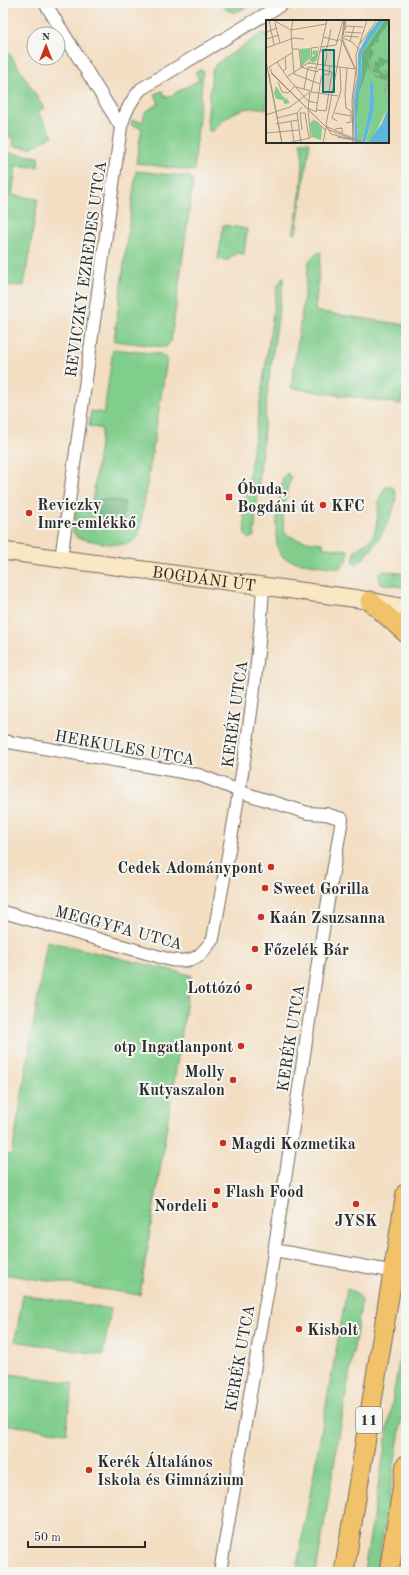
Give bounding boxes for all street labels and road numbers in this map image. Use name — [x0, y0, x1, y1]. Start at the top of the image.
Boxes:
street label: REVICZKY EZREDES UTCA — [64, 160, 110, 379]
street label: BOGDÁNI ÚT — [151, 565, 257, 595]
street label: KERÉK UTCA — [217, 659, 251, 769]
street label: HERKULES UTCA — [53, 729, 196, 769]
street label: MEGGYFA UTCA — [53, 904, 184, 954]
street label: KERÉK UTCA — [272, 983, 308, 1093]
street label: KERÉK UTCA — [220, 1303, 258, 1413]
road number: 11 — [356, 1407, 382, 1433]

